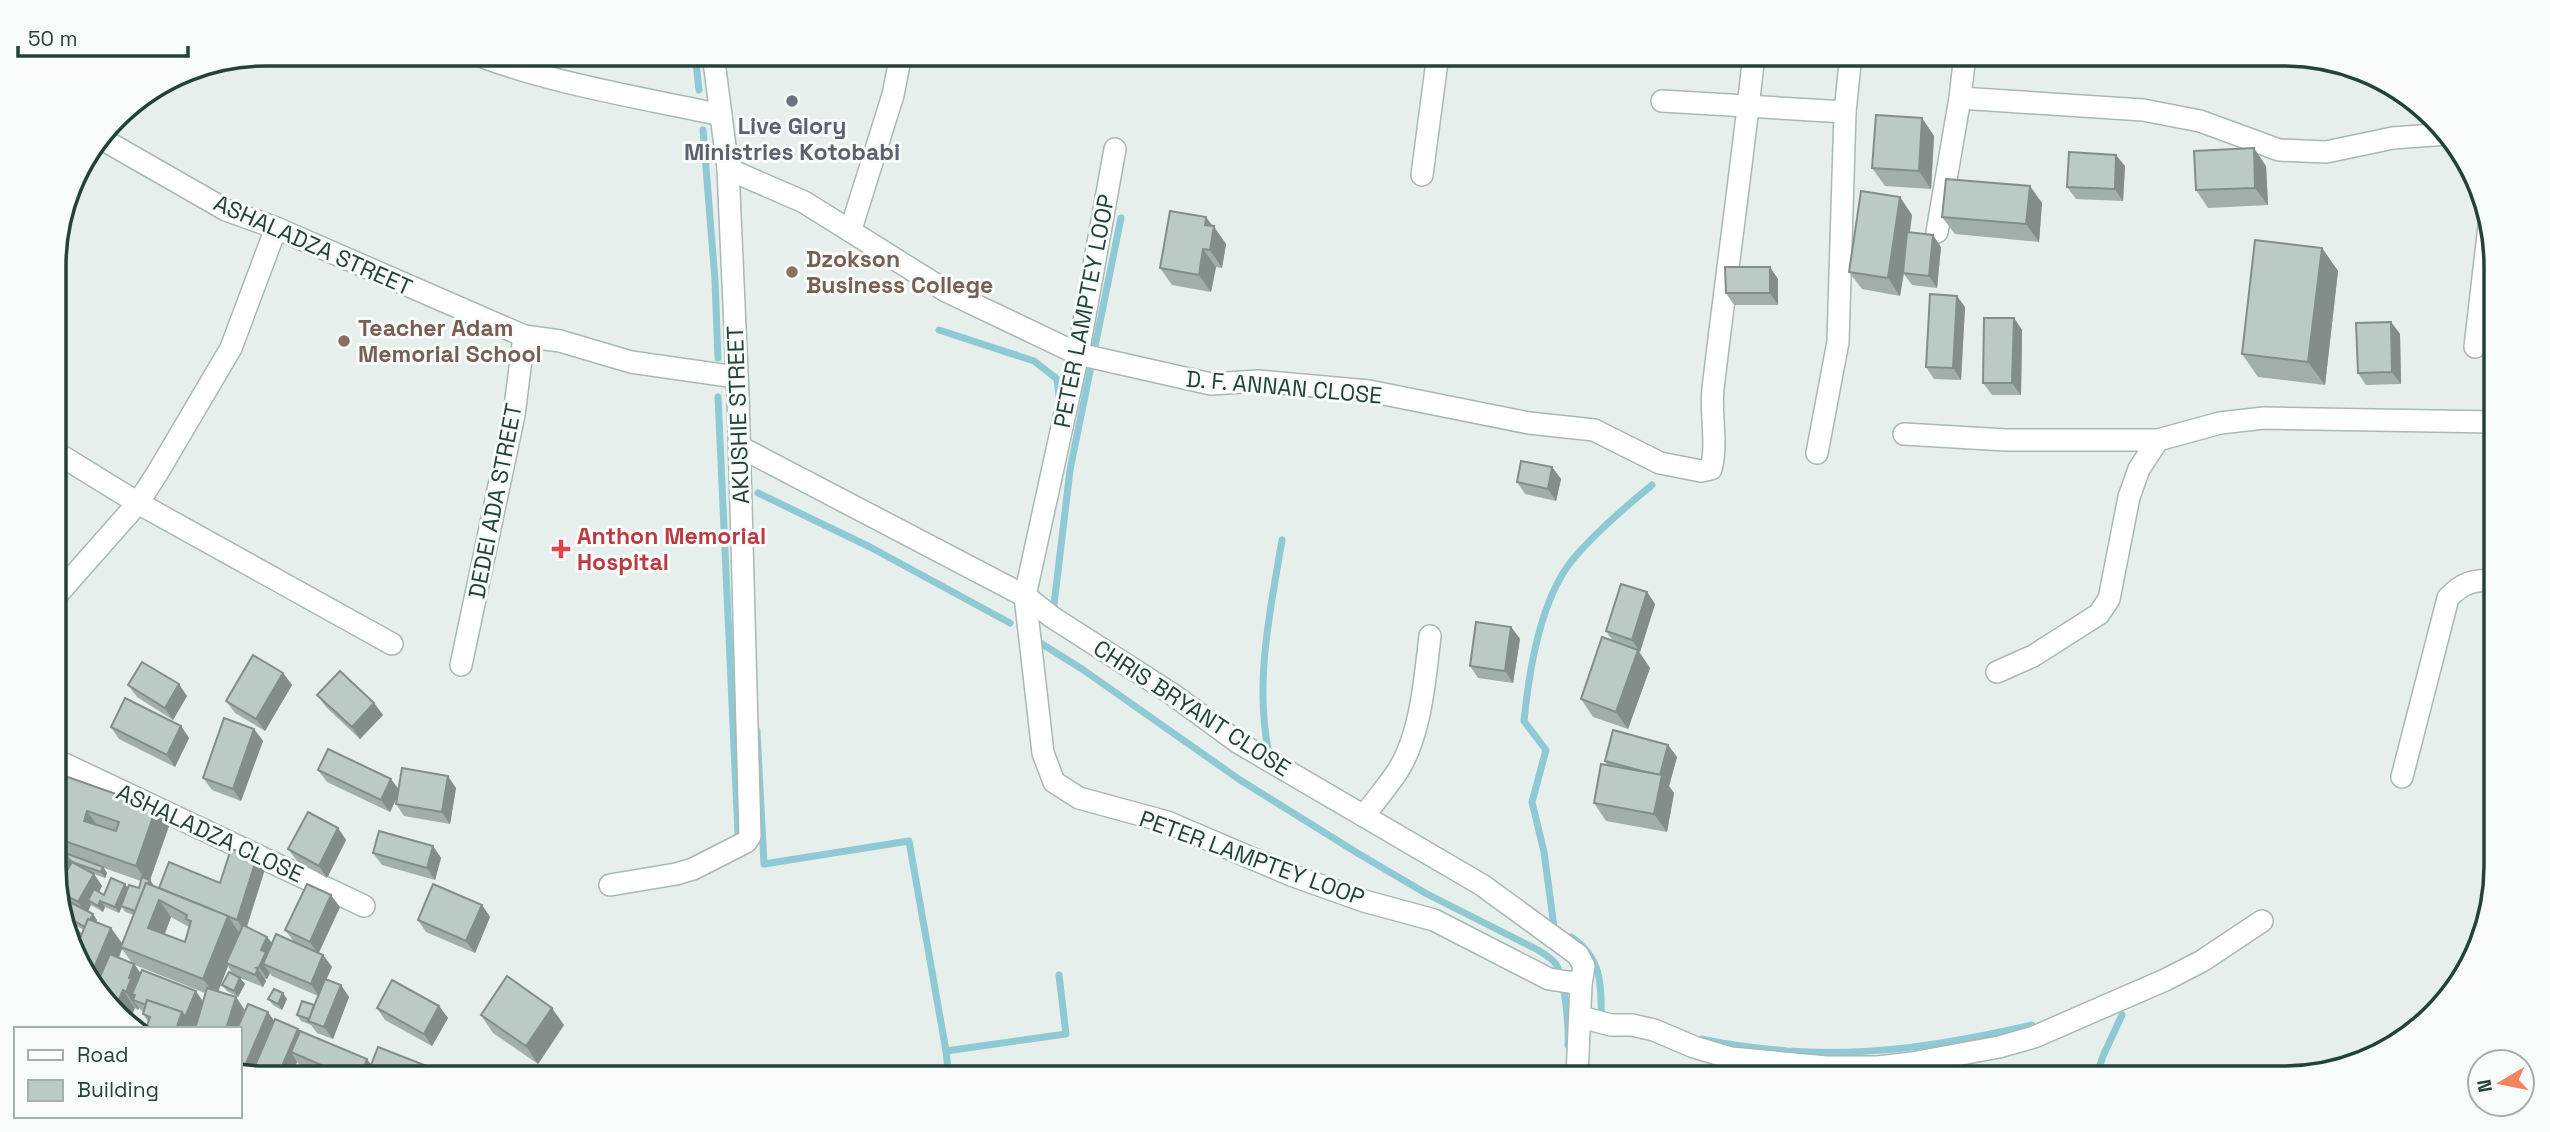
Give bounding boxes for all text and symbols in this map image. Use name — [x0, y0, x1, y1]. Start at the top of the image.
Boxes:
scale bar — [18, 14, 187, 58]
text: 50 m — [28, 25, 78, 52]
marker: Live Glory Ministries Kotobabi — [784, 93, 800, 109]
place label: Live Glory Ministries Kotobabi — [684, 111, 900, 167]
street label: ASHALADZA STREET — [209, 188, 417, 302]
street label: PETER LAMPTEY LOOP — [1047, 192, 1121, 430]
place label: Dzokson Business College — [806, 244, 993, 300]
marker: Dzokson Business College — [784, 264, 800, 280]
place label: Teacher Adam Memorial School — [358, 313, 542, 369]
street label: AKUSHIE STREET — [720, 325, 756, 505]
marker: Teacher Adam Memorial School — [336, 333, 352, 349]
street label: D. F. ANNAN CLOSE — [1185, 363, 1383, 411]
street label: DEDEI ADA STREET — [461, 401, 529, 601]
place label: Anthon Memorial Hospital — [577, 521, 766, 577]
marker: Anthon Memorial Hospital — [551, 539, 571, 559]
street label: CHRIS BRYANT CLOSE — [1088, 633, 1296, 783]
street label: ASHALADZA CLOSE — [112, 777, 308, 889]
street label: PETER LAMPTEY LOOP — [1135, 803, 1369, 913]
legend — [14, 1027, 242, 1118]
text: Road — [77, 1041, 129, 1068]
north arrow — [2466, 1048, 2536, 1118]
text: Building — [77, 1076, 159, 1103]
text: N — [2471, 1077, 2498, 1094]

